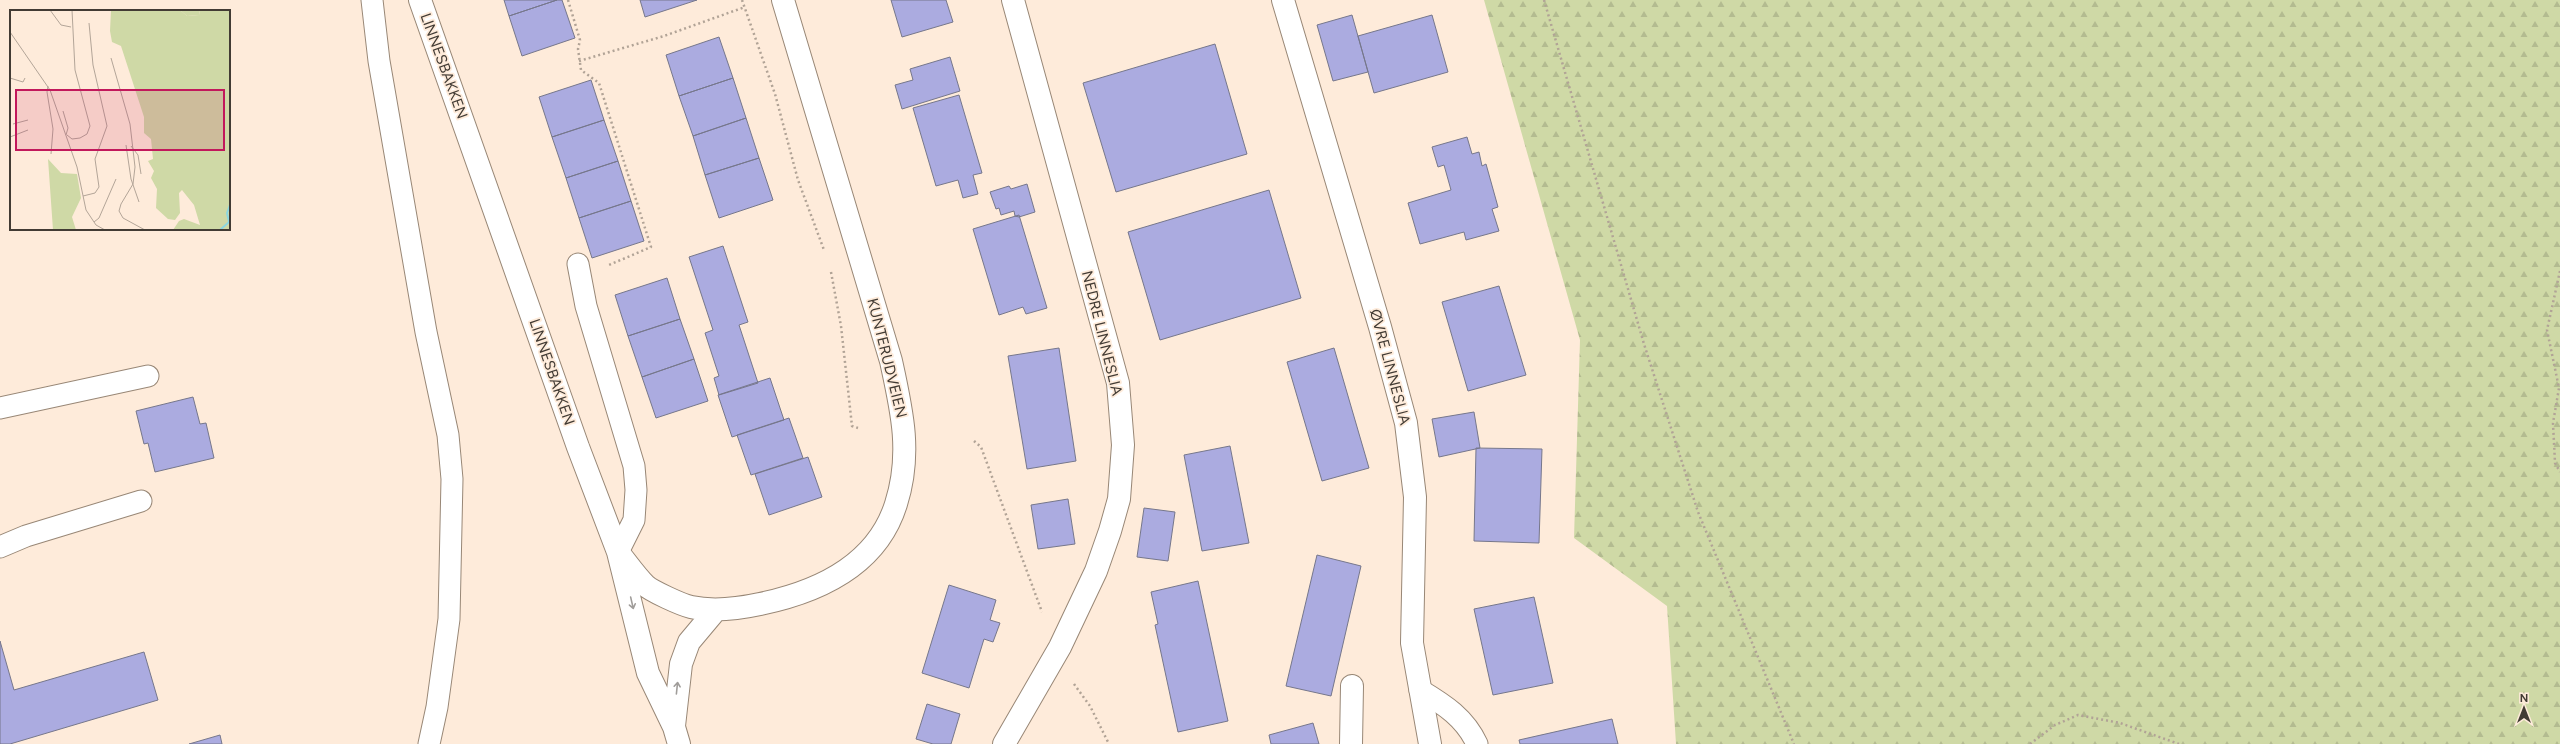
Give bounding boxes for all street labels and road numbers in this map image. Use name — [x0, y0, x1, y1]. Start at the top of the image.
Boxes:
street label: LINNESBAKKEN — [417, 11, 471, 121]
street label: NEDRE LINNESLIA — [1078, 269, 1126, 397]
street label: KUNTERUDVEIEN — [863, 296, 911, 420]
street label: ØVRE LINNESLIA — [1366, 307, 1414, 427]
street label: LINNESBAKKEN — [525, 316, 579, 428]

